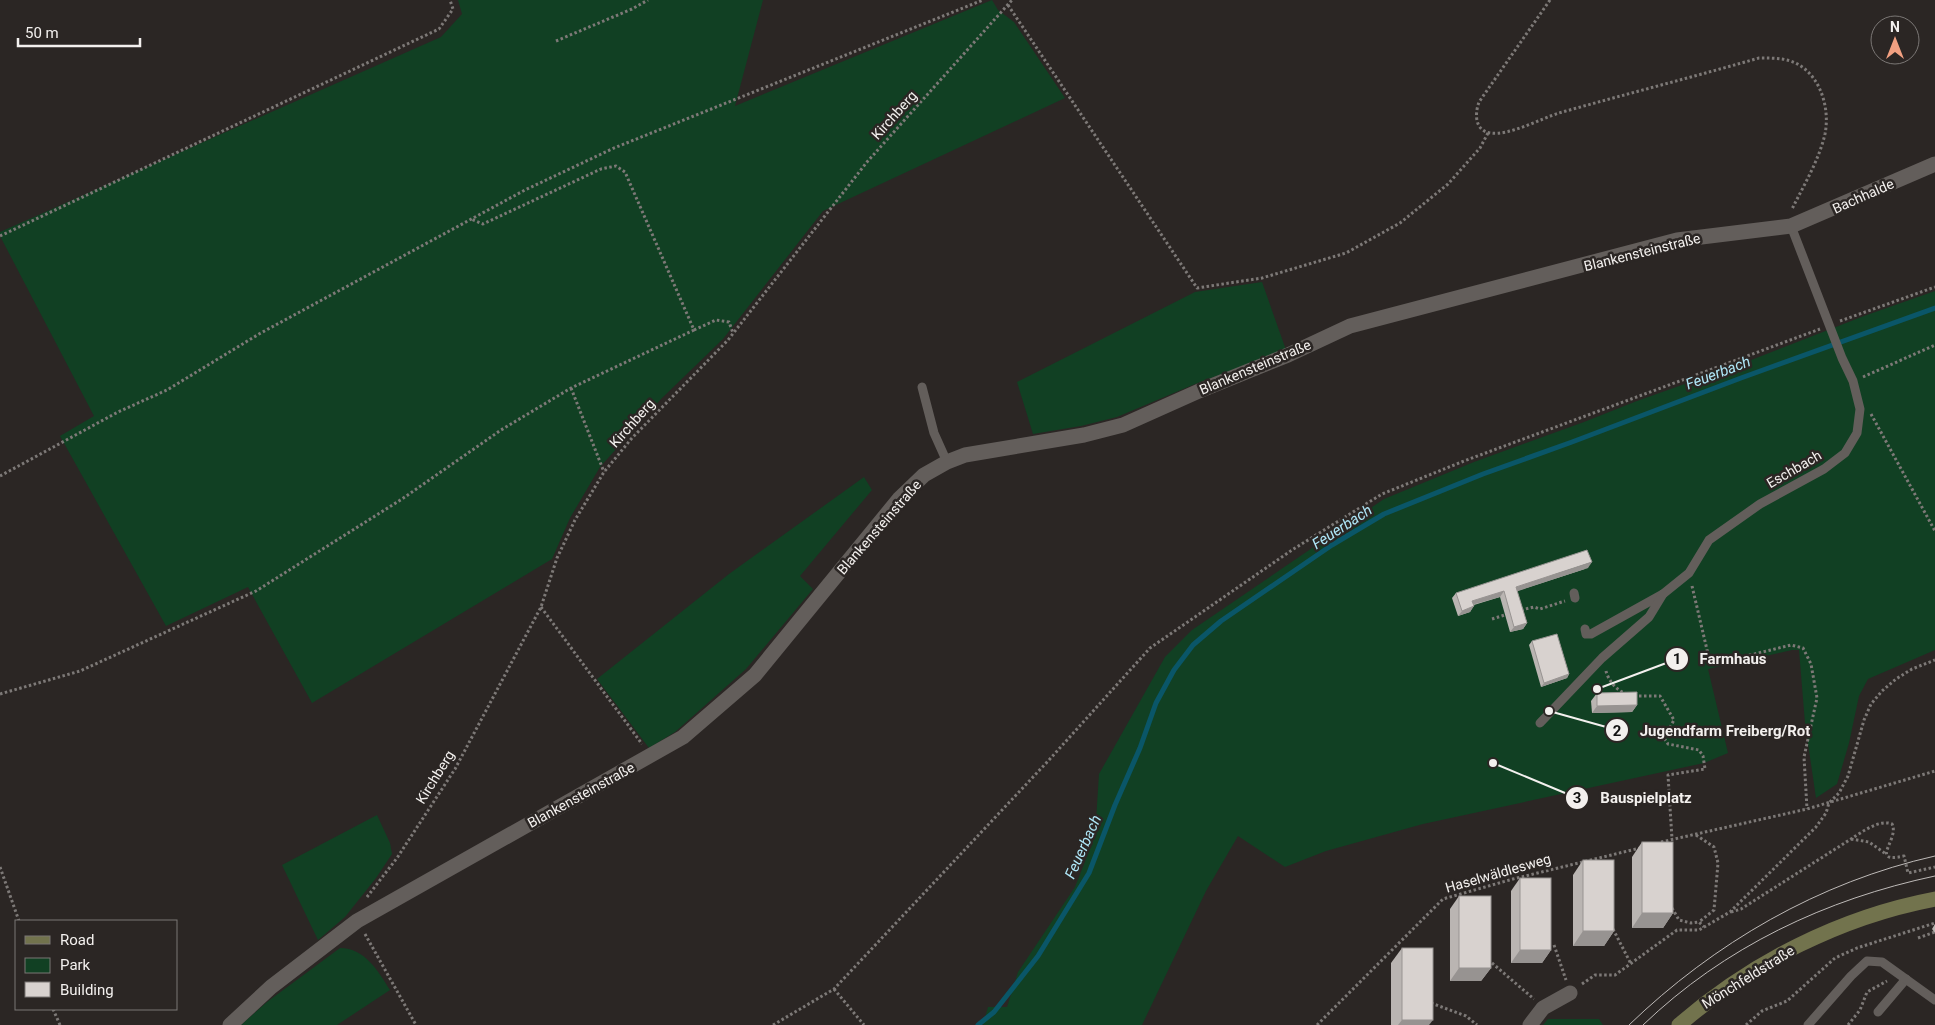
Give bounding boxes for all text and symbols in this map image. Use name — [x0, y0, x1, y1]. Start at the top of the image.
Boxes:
scale bar — [18, 15, 140, 47]
north arrow — [1870, 15, 1920, 65]
text: N — [1890, 19, 1900, 35]
text: 50 m — [25, 24, 59, 42]
street label: Kirchberg — [868, 87, 920, 143]
street label: Bachhalde — [1830, 175, 1896, 217]
street label: Blankensteinstraße — [1582, 230, 1702, 274]
street label: Blankensteinstraße — [1197, 336, 1313, 398]
water label: Feuerbach — [1683, 352, 1753, 394]
street label: Kirchberg — [606, 395, 658, 451]
street label: Eschbach — [1764, 447, 1824, 491]
street label: Blankensteinstraße — [834, 477, 924, 577]
water label: Feuerbach — [1309, 501, 1375, 553]
callout: Farmhaus — [1664, 644, 1776, 674]
text: 1 — [1673, 650, 1681, 668]
text: Farmhaus — [1699, 650, 1767, 668]
callout: Jugendfarm Freiberg/Rot — [1605, 715, 1820, 745]
text: 2 — [1613, 722, 1622, 740]
text: Jugendfarm Freiberg/Rot — [1640, 722, 1810, 740]
street label: Kirchberg — [412, 747, 458, 807]
street label: Blankensteinstraße — [525, 759, 637, 831]
callout: Bauspielplatz — [1565, 783, 1701, 813]
text: 3 — [1573, 789, 1581, 807]
text: Bauspielplatz — [1600, 789, 1692, 807]
water label: Feuerbach — [1061, 812, 1105, 882]
street label: Haselwäldlesweg — [1443, 850, 1553, 896]
legend — [15, 920, 178, 1010]
text: Road — [60, 931, 94, 949]
street label: Mönchfeldstraße — [1699, 942, 1797, 1012]
text: Park — [60, 956, 91, 974]
text: Building — [60, 981, 114, 999]

